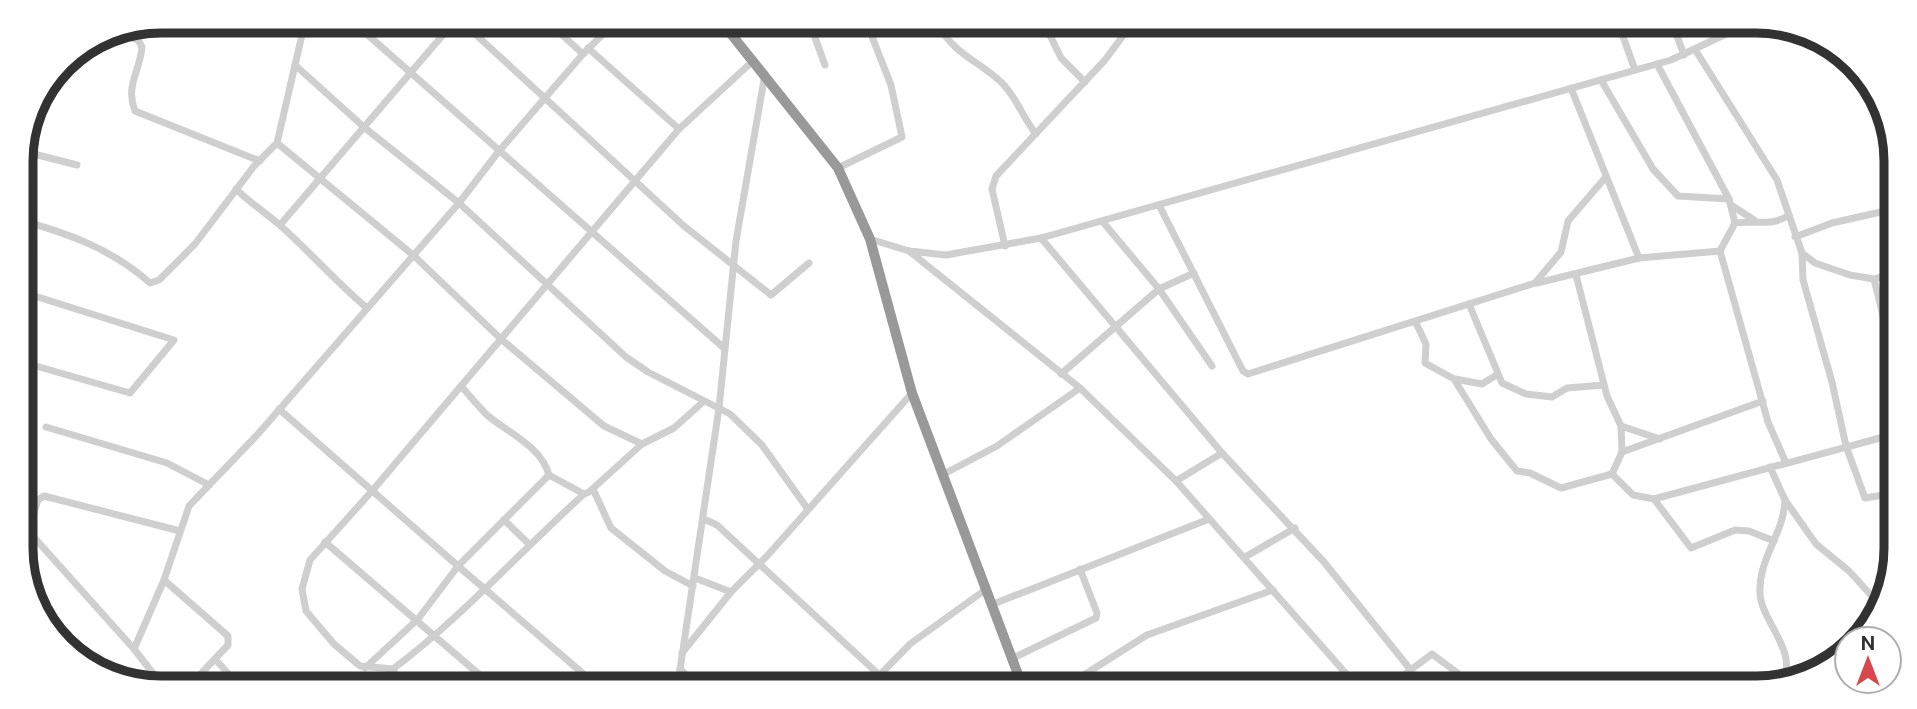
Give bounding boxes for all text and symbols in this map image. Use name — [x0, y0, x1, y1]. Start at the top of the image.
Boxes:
north arrow — [1833, 625, 1903, 695]
text: N — [1861, 632, 1875, 654]

